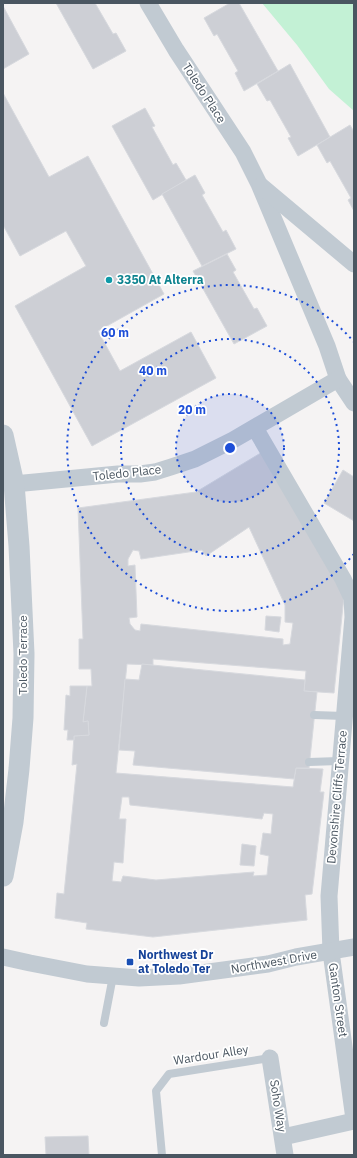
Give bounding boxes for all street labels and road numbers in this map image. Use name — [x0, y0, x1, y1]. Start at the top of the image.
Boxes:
street label: Toledo Place — [179, 60, 230, 126]
street label: Toledo Place — [92, 461, 162, 484]
street label: Toledo Terrace — [15, 615, 30, 695]
street label: Devonshire Cliffs Terrace — [323, 729, 350, 864]
street label: Northwest Drive — [230, 946, 318, 976]
street label: Ganton Street — [326, 962, 351, 1038]
street label: Wardour Alley — [172, 1041, 249, 1068]
street label: Soho Way — [267, 1079, 290, 1133]

